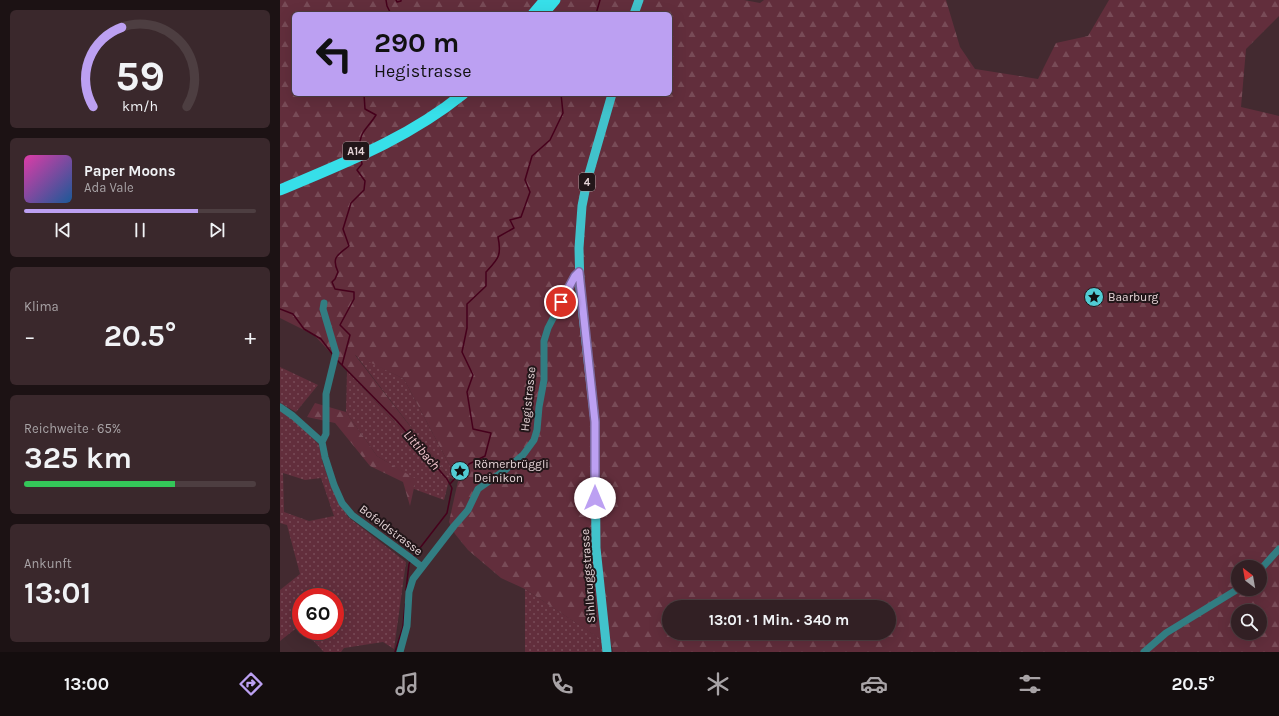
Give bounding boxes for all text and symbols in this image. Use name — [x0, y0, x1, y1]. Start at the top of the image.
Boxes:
text: 290 m — [374, 26, 459, 59]
icon: left — [308, 28, 360, 80]
text: 59 — [115, 52, 165, 100]
text: Hegistrasse — [374, 60, 472, 82]
text: km/h — [122, 98, 158, 115]
road number: A14 — [343, 142, 369, 160]
text: Paper Moons — [84, 162, 176, 180]
road number: 4 — [579, 173, 595, 191]
text: Ada Vale — [84, 180, 134, 195]
icon: previous — [52, 219, 74, 241]
icon: pause — [129, 219, 151, 241]
icon: next — [206, 219, 228, 241]
pin — [544, 285, 578, 319]
place icon: Baarburg — [1083, 286, 1105, 308]
place label: Baarburg — [1108, 290, 1159, 304]
icon: arrive — [550, 291, 572, 313]
text: Klima — [24, 299, 59, 314]
text: 20.5° — [104, 318, 176, 354]
text: − — [24, 324, 36, 350]
text: + — [244, 324, 256, 350]
street label: Hegistrasse — [518, 366, 538, 432]
text: Reichweite · 65% — [24, 421, 121, 436]
water label: Littibach — [401, 427, 443, 473]
text: 325 km — [24, 440, 132, 476]
place label: Römerbrüggli Deinikon — [474, 457, 549, 485]
place icon: Römerbrüggli Deinikon — [449, 460, 471, 482]
position arrow — [574, 477, 616, 519]
street label: Bofeldstrasse — [357, 502, 425, 558]
street label: Sihlbruggstrasse — [578, 529, 598, 623]
text: Ankunft — [24, 556, 72, 571]
north arrow — [1231, 560, 1267, 596]
map controls — [1231, 560, 1267, 640]
text: 13:01 — [24, 575, 91, 611]
speed limit sign: 60 — [292, 588, 344, 640]
button: search — [1231, 604, 1267, 640]
text: 13:01 · 1 Min. · 340 m — [709, 611, 849, 629]
icon: directions — [237, 670, 265, 698]
icon: music — [393, 670, 421, 698]
icon: phone — [548, 670, 576, 698]
icon: climate — [704, 670, 732, 698]
icon: car — [860, 670, 888, 698]
icon: filters — [1016, 670, 1044, 698]
text: 13:00 — [64, 673, 109, 695]
text: 20.5° — [1171, 673, 1215, 695]

